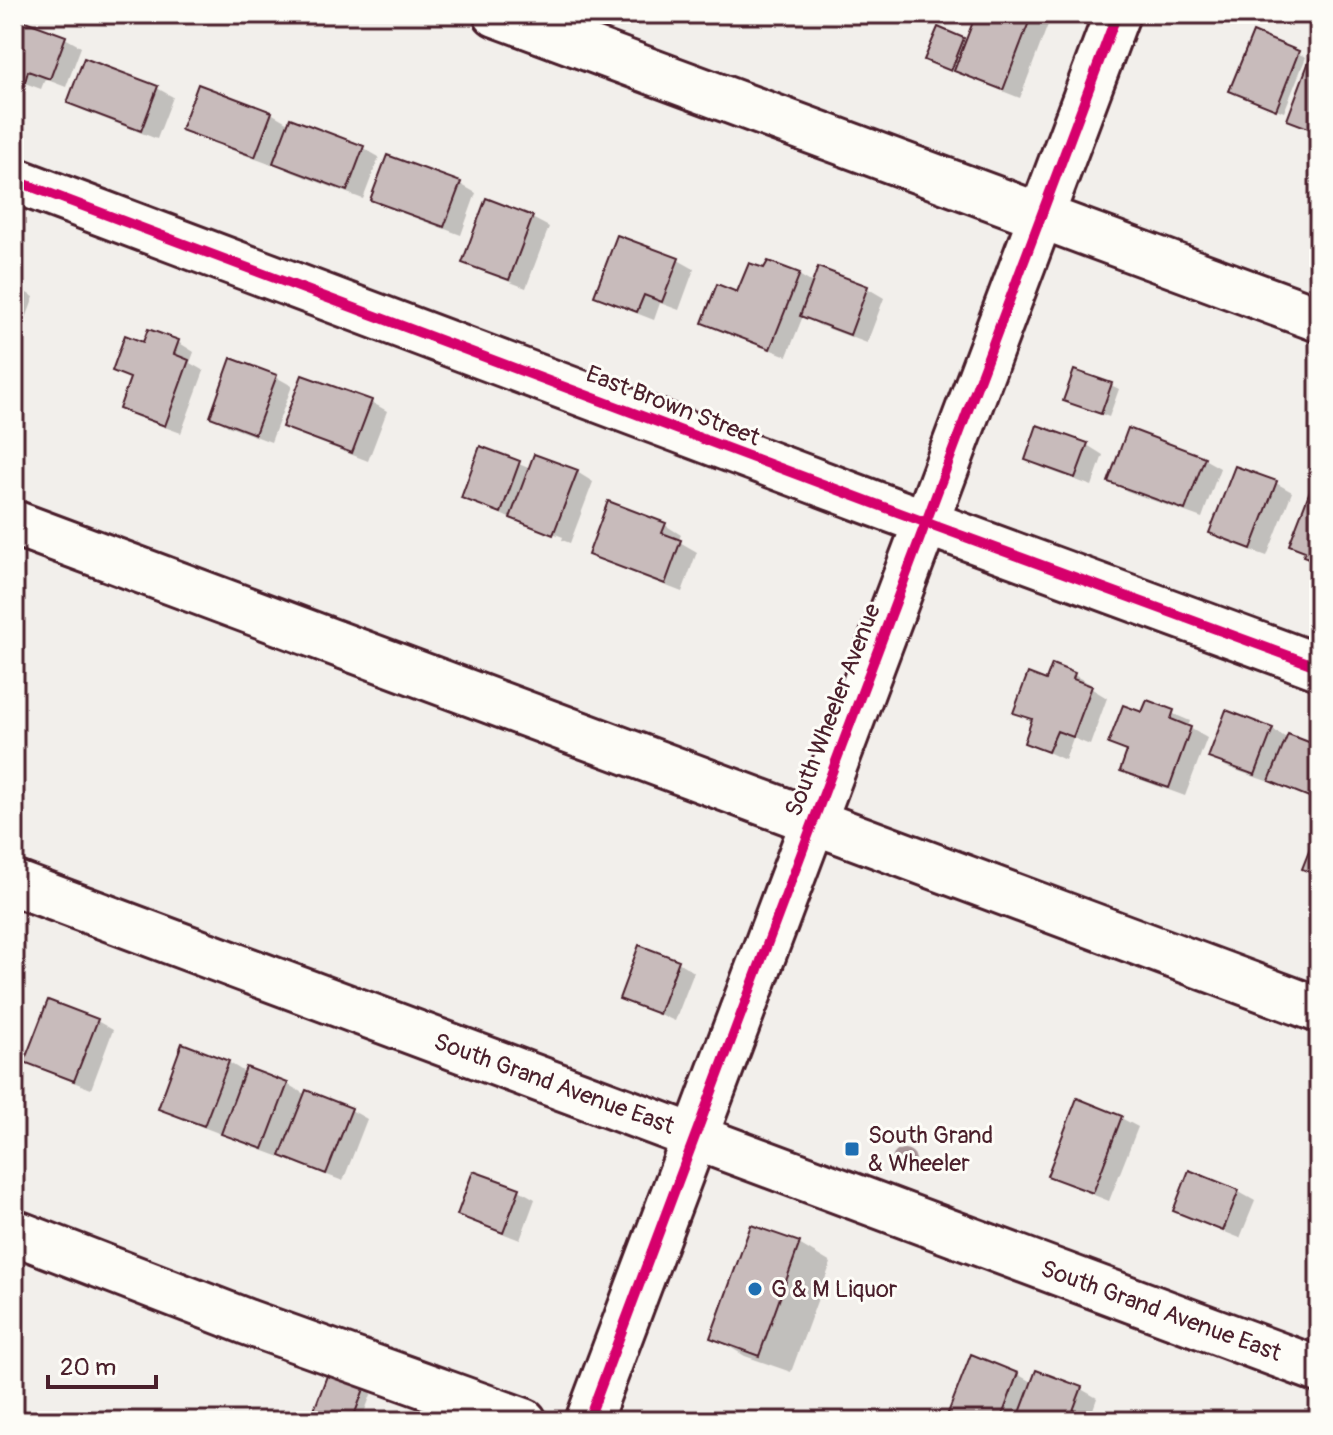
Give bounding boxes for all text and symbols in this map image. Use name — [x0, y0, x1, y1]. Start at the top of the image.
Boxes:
street label: East Brown Street — [582, 360, 764, 453]
street label: South Wheeler Avenue — [779, 599, 887, 821]
street label: South Grand Avenue East — [430, 1027, 678, 1141]
place label: South Grand & Wheeler — [868, 1121, 993, 1178]
marker: South Grand & Wheeler — [843, 1140, 861, 1158]
street label: South Grand Avenue East — [1037, 1254, 1285, 1368]
place label: G & M Liquor — [771, 1275, 898, 1304]
marker: G & M Liquor — [746, 1280, 764, 1298]
scale bar — [48, 1339, 156, 1389]
text: 20 m — [60, 1353, 116, 1382]

